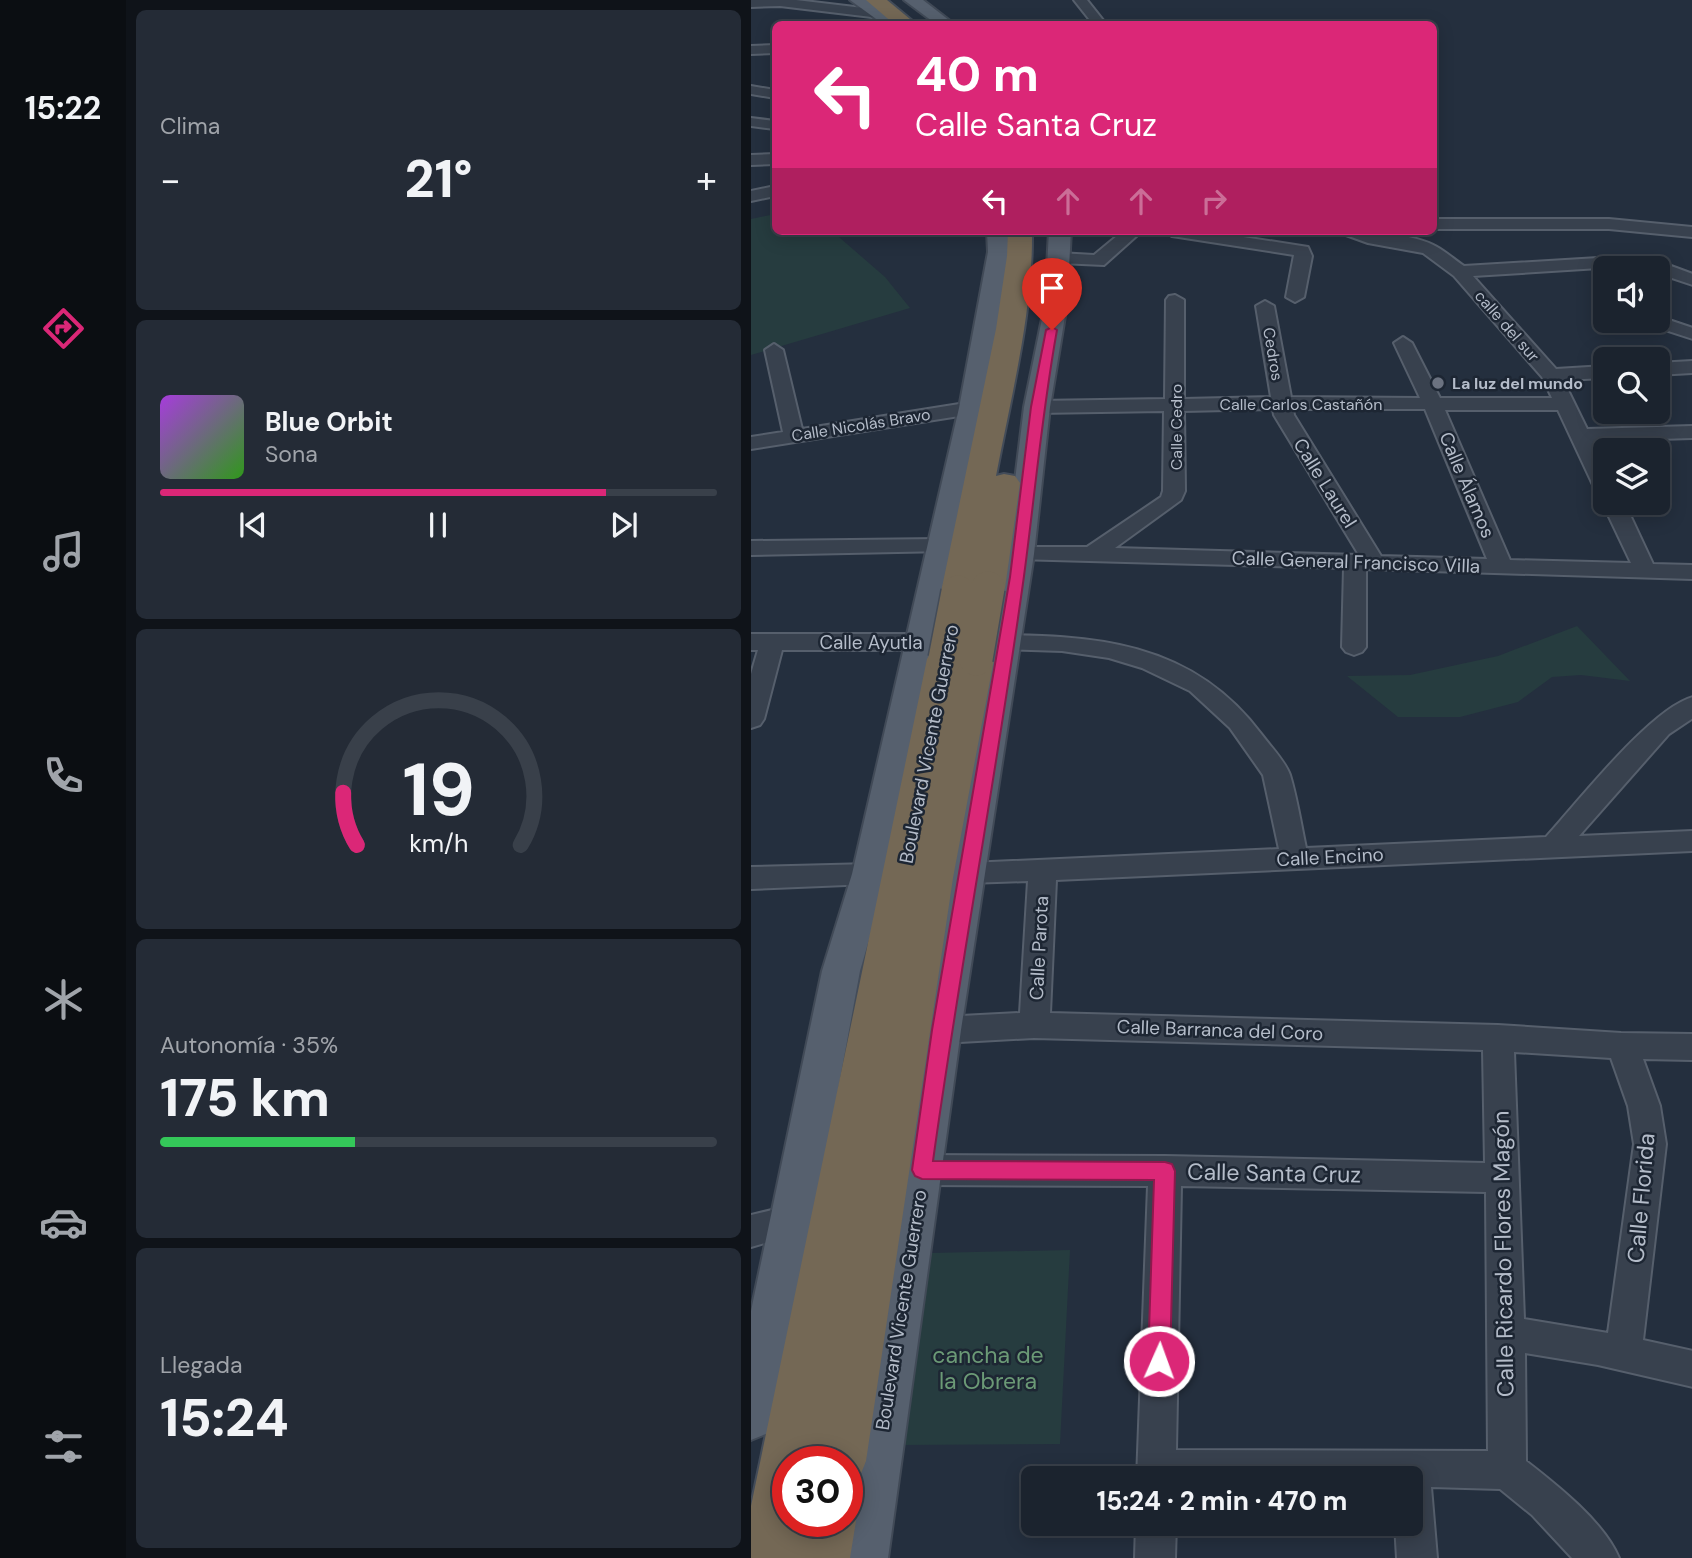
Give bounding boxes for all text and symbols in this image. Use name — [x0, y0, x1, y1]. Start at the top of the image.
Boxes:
text: 40 m — [915, 42, 1039, 106]
icon: left — [800, 49, 891, 140]
text: 15:22 — [25, 87, 101, 129]
text: Calle Santa Cruz — [915, 104, 1157, 146]
text: Clima — [160, 111, 220, 141]
text: 21° — [404, 145, 473, 213]
text: − — [160, 155, 181, 205]
text: + — [696, 155, 717, 205]
icon: left — [976, 182, 1014, 220]
icon: ahead — [1049, 182, 1087, 220]
icon: ahead — [1122, 182, 1160, 220]
icon: right — [1195, 182, 1233, 220]
map controls — [1593, 256, 1670, 515]
button: sound — [1593, 256, 1670, 333]
pin — [1022, 258, 1082, 330]
icon: arrive — [1033, 269, 1071, 307]
street label: calle del sur — [1470, 286, 1544, 366]
icon: directions — [39, 304, 88, 353]
street label: Cedros — [1258, 326, 1288, 382]
button: search — [1593, 347, 1670, 424]
place label: La luz del mundo — [1452, 373, 1583, 394]
marker: La luz del mundo — [1430, 375, 1446, 391]
street label: Calle Cedro — [1166, 384, 1187, 470]
street label: Calle Carlos Castañón — [1220, 394, 1382, 415]
street label: Calle Nicolás Bravo — [790, 404, 932, 446]
text: Blue Orbit — [265, 405, 393, 439]
street label: Calle Álamos — [1433, 428, 1501, 542]
street label: Calle Laurel — [1288, 433, 1362, 533]
button: layers — [1593, 438, 1670, 515]
text: Sona — [265, 439, 318, 469]
icon: previous — [234, 506, 272, 544]
icon: pause — [419, 506, 457, 544]
icon: next — [605, 506, 643, 544]
icon: music — [39, 527, 88, 576]
street label: Calle General Francisco Villa — [1231, 545, 1481, 579]
street label: Boulevard Vicente Guerrero — [894, 622, 964, 866]
street label: Calle Ayutla — [819, 630, 923, 655]
text: 19 — [402, 743, 475, 838]
icon: phone — [39, 751, 88, 800]
text: km/h — [409, 827, 468, 860]
street label: Calle Encino — [1276, 842, 1384, 872]
street label: Calle Parota — [1024, 895, 1054, 1001]
icon: climate — [39, 975, 88, 1024]
street label: Calle Barranca del Coro — [1116, 1014, 1324, 1046]
text: Autonomía · 35% — [160, 1030, 338, 1060]
text: 175 km — [160, 1064, 330, 1132]
street label: Calle Ricardo Flores Magón — [1486, 1111, 1520, 1397]
street label: Calle Florida — [1620, 1132, 1662, 1264]
street label: Calle Santa Cruz — [1187, 1156, 1361, 1190]
street label: Boulevard Vicente Guerrero — [870, 1188, 932, 1432]
icon: car — [39, 1198, 88, 1247]
position arrow — [1122, 1324, 1196, 1398]
park label: cancha de la Obrera — [932, 1340, 1044, 1396]
text: Llegada — [160, 1350, 243, 1380]
text: 15:24 — [160, 1384, 289, 1452]
icon: filters — [39, 1422, 88, 1471]
speed limit sign: 30 — [772, 1446, 863, 1537]
text: 15:24 · 2 min · 470 m — [1097, 1484, 1347, 1518]

